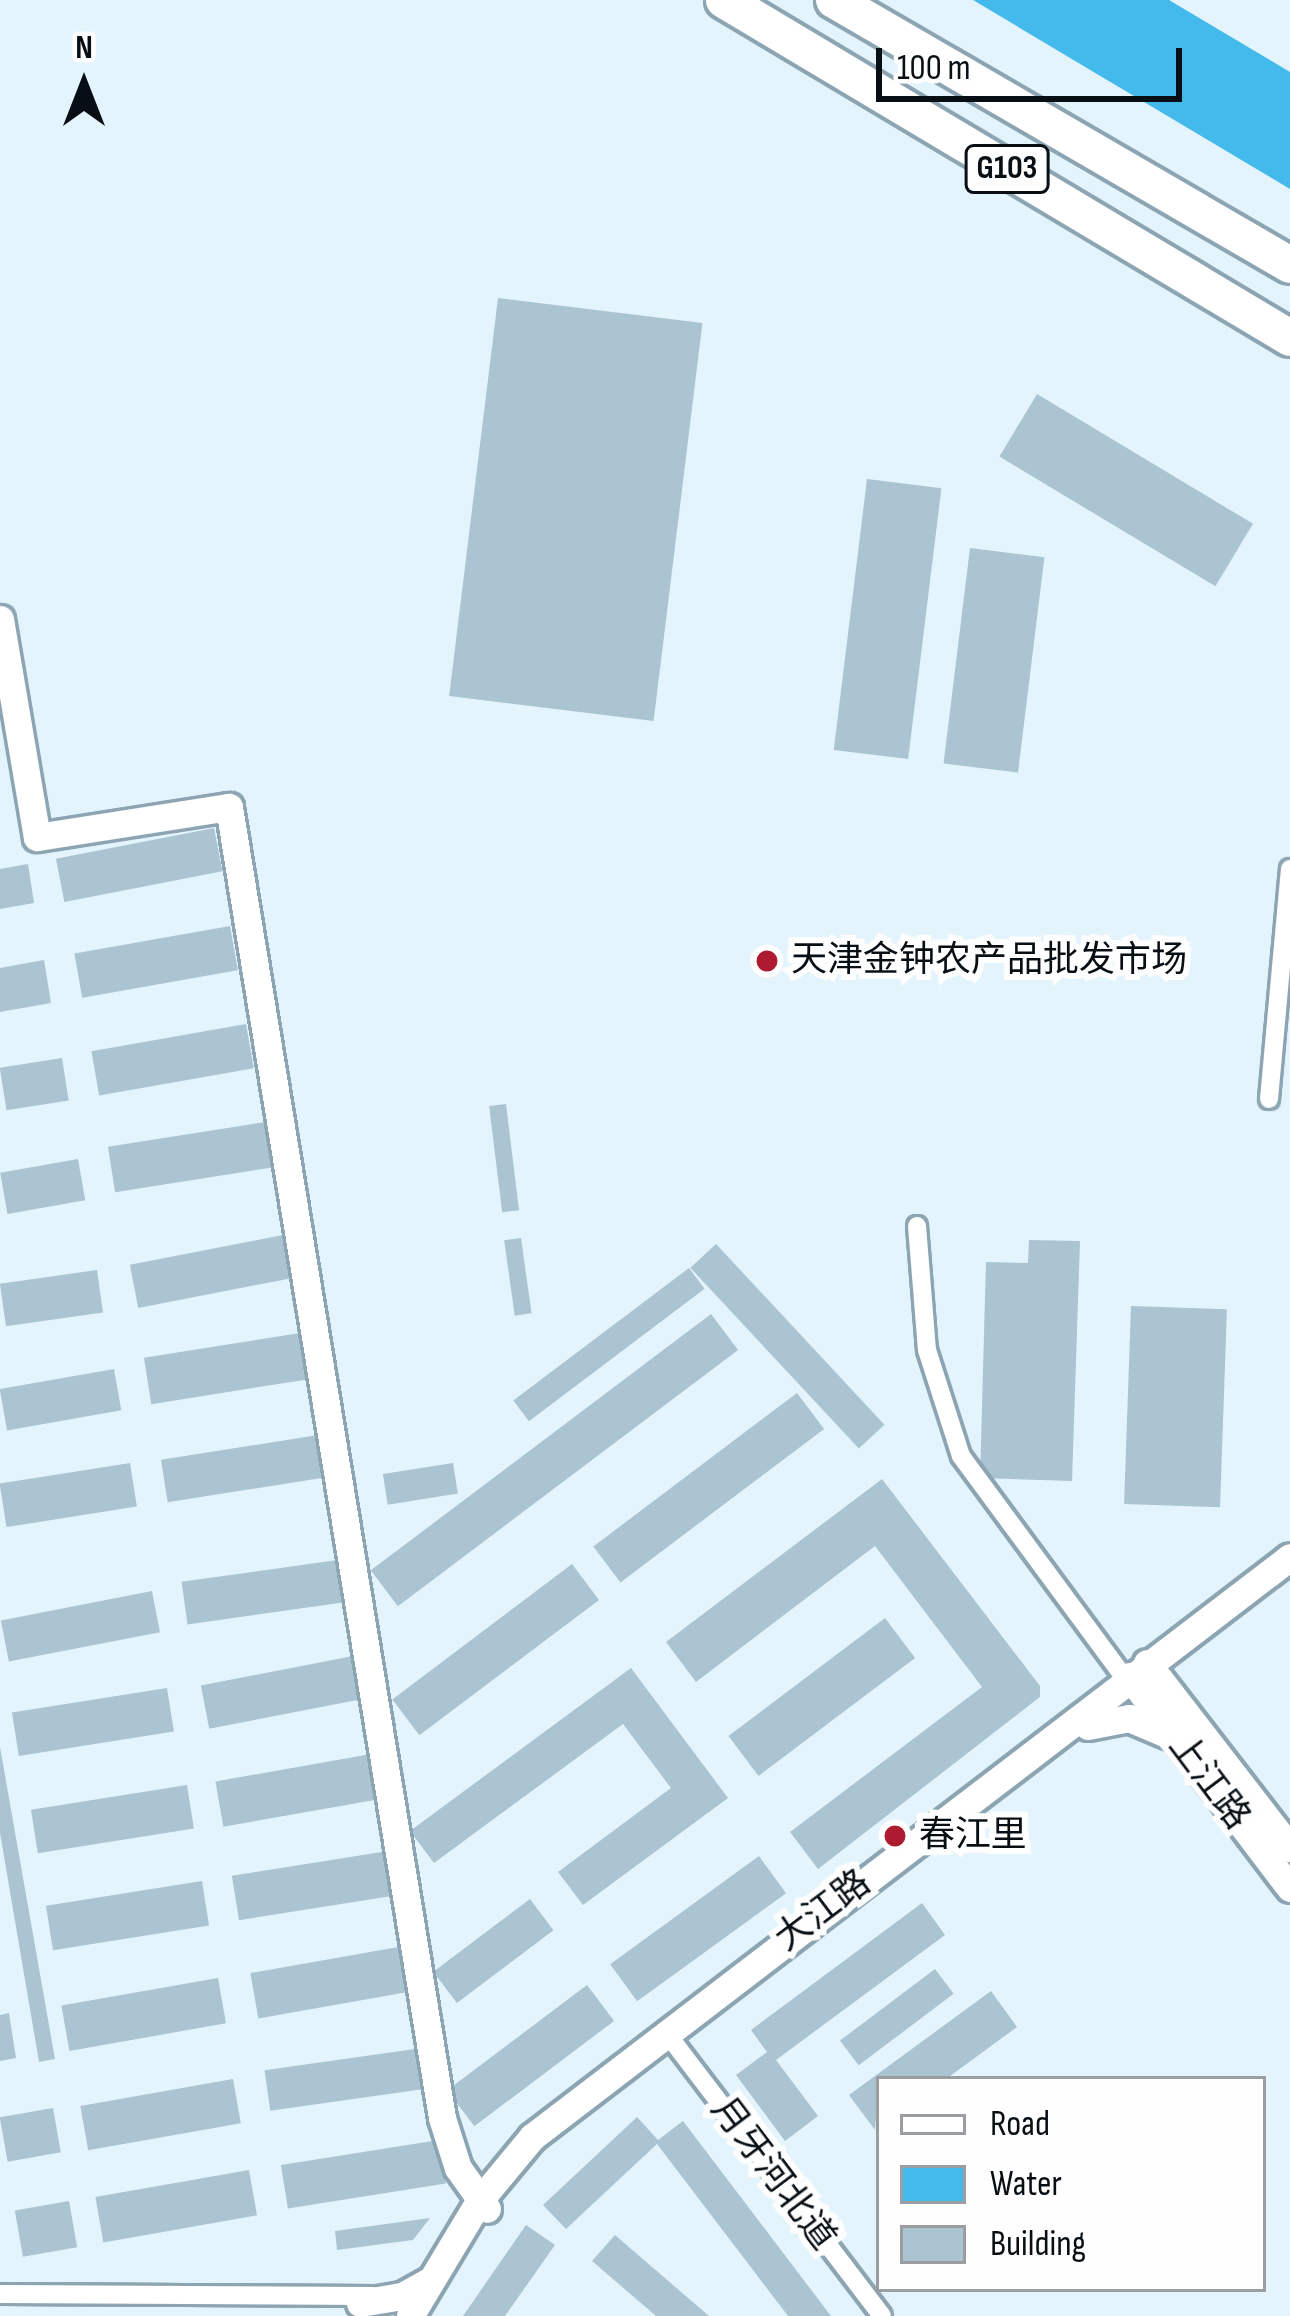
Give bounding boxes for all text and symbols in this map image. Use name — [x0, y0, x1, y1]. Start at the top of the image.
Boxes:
north arrow — [24, 24, 144, 144]
scale bar — [882, 24, 1188, 98]
text: N — [75, 28, 93, 68]
text: 100 m — [897, 47, 971, 90]
road number: G103 — [962, 142, 1052, 196]
place label: 天津金钟农产品批发市场 — [791, 939, 1187, 983]
marker: 天津金钟农产品批发市场 — [754, 948, 780, 974]
street label: 上江路 — [1159, 1726, 1259, 1838]
place label: 春江里 — [919, 1814, 1027, 1858]
marker: 春江里 — [882, 1823, 908, 1849]
street label: 大江路 — [767, 1861, 879, 1961]
legend — [876, 2076, 1266, 2292]
street label: 月牙河北道 — [702, 2089, 844, 2259]
text: Road — [990, 2103, 1050, 2146]
text: Water — [990, 2163, 1062, 2206]
text: Building — [990, 2223, 1086, 2266]

